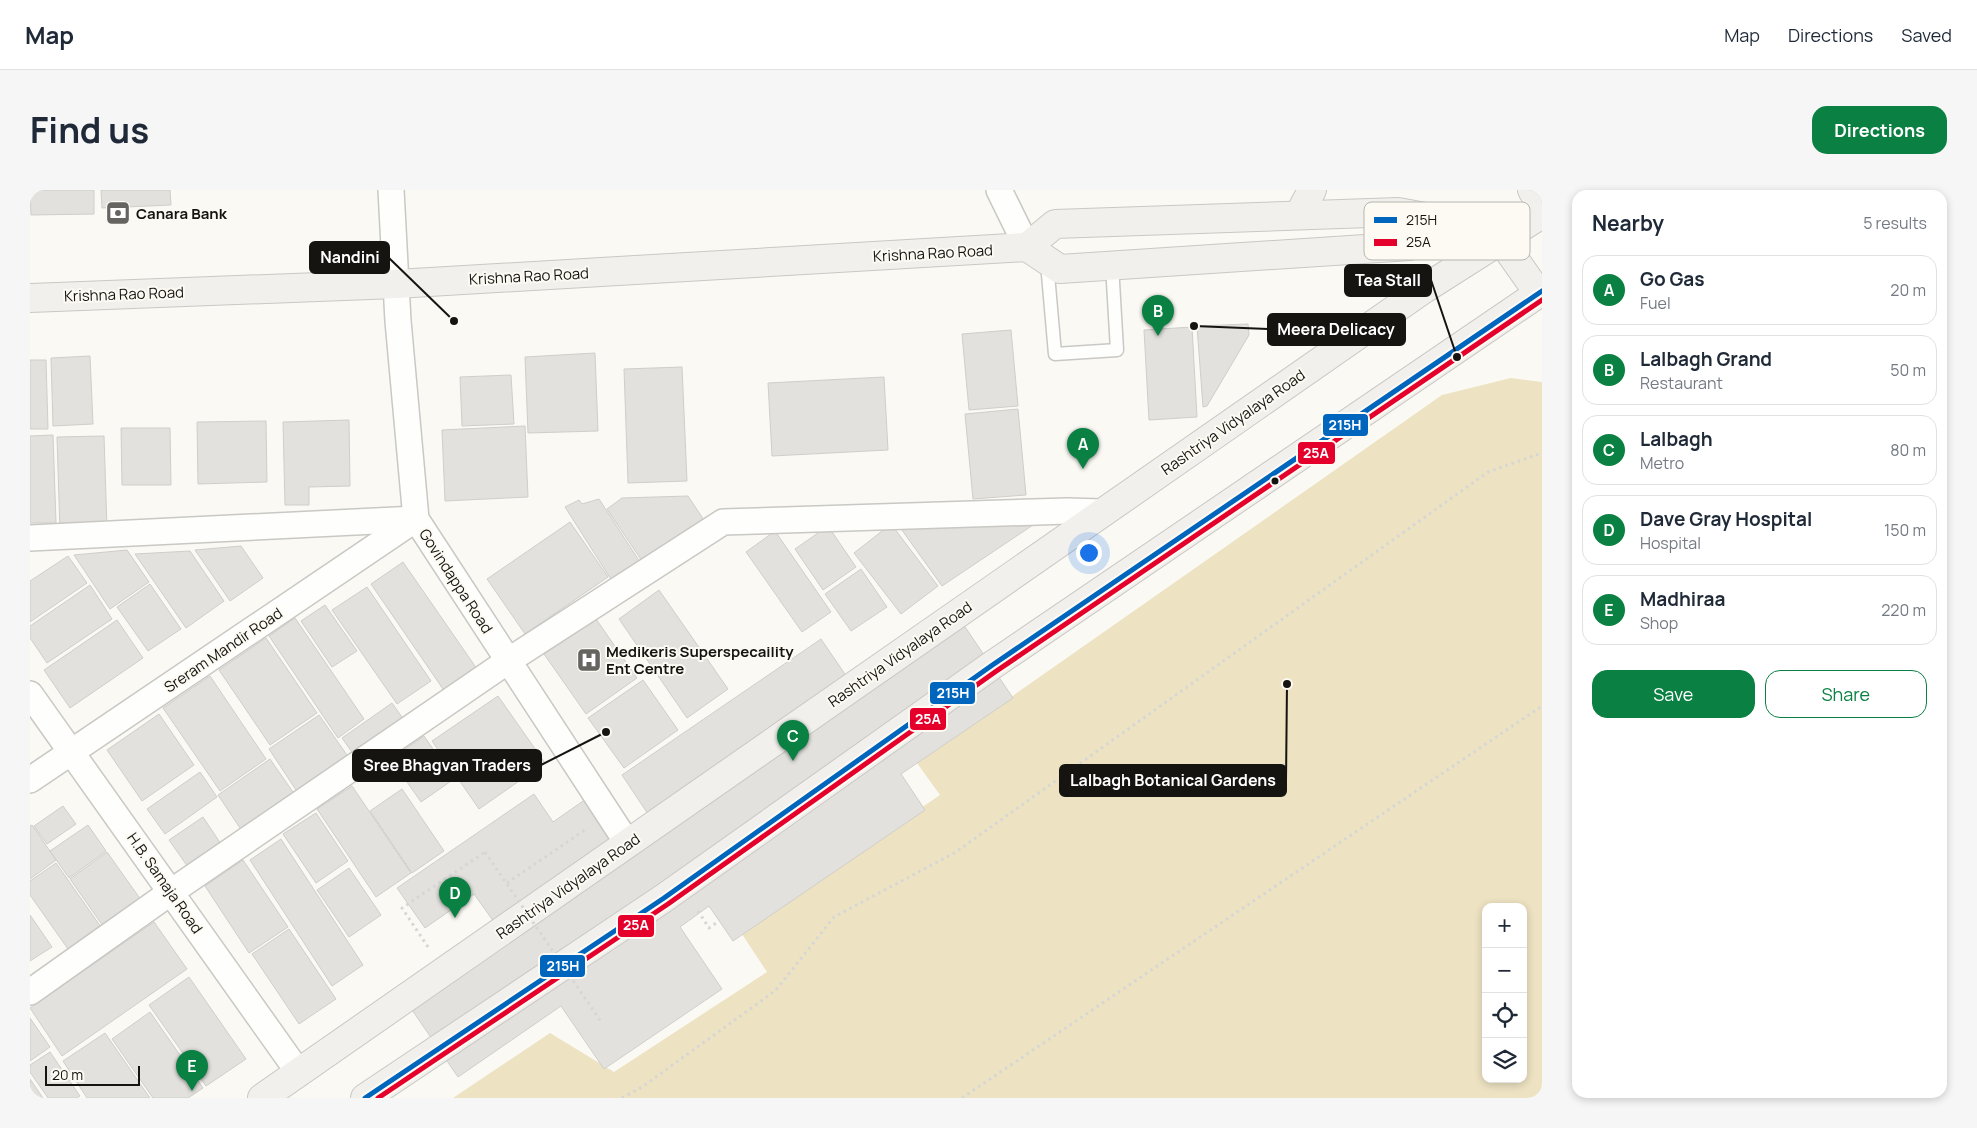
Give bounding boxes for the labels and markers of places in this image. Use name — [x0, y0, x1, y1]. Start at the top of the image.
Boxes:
bank icon: Canara Bank — [105, 200, 131, 226]
place label: Canara Bank — [136, 203, 228, 224]
callout: Nandini — [310, 242, 389, 273]
callout: Tea Stall — [1345, 265, 1431, 296]
pin: B — [1142, 295, 1174, 336]
callout: Meera Delicacy — [1268, 314, 1405, 345]
pin: A — [1067, 428, 1099, 469]
unlabelled marker — [1270, 476, 1280, 486]
place label: Medikeris Superspecaility Ent Centre — [606, 641, 794, 679]
hospital icon: Medikeris Superspecaility Ent Centre — [576, 647, 602, 673]
pin: C — [777, 720, 809, 761]
callout: Sree Bhagvan Traders — [353, 750, 541, 781]
callout: Lalbagh Botanical Gardens — [1060, 765, 1286, 796]
pin: D — [439, 877, 471, 918]
pin: E — [176, 1050, 208, 1091]

